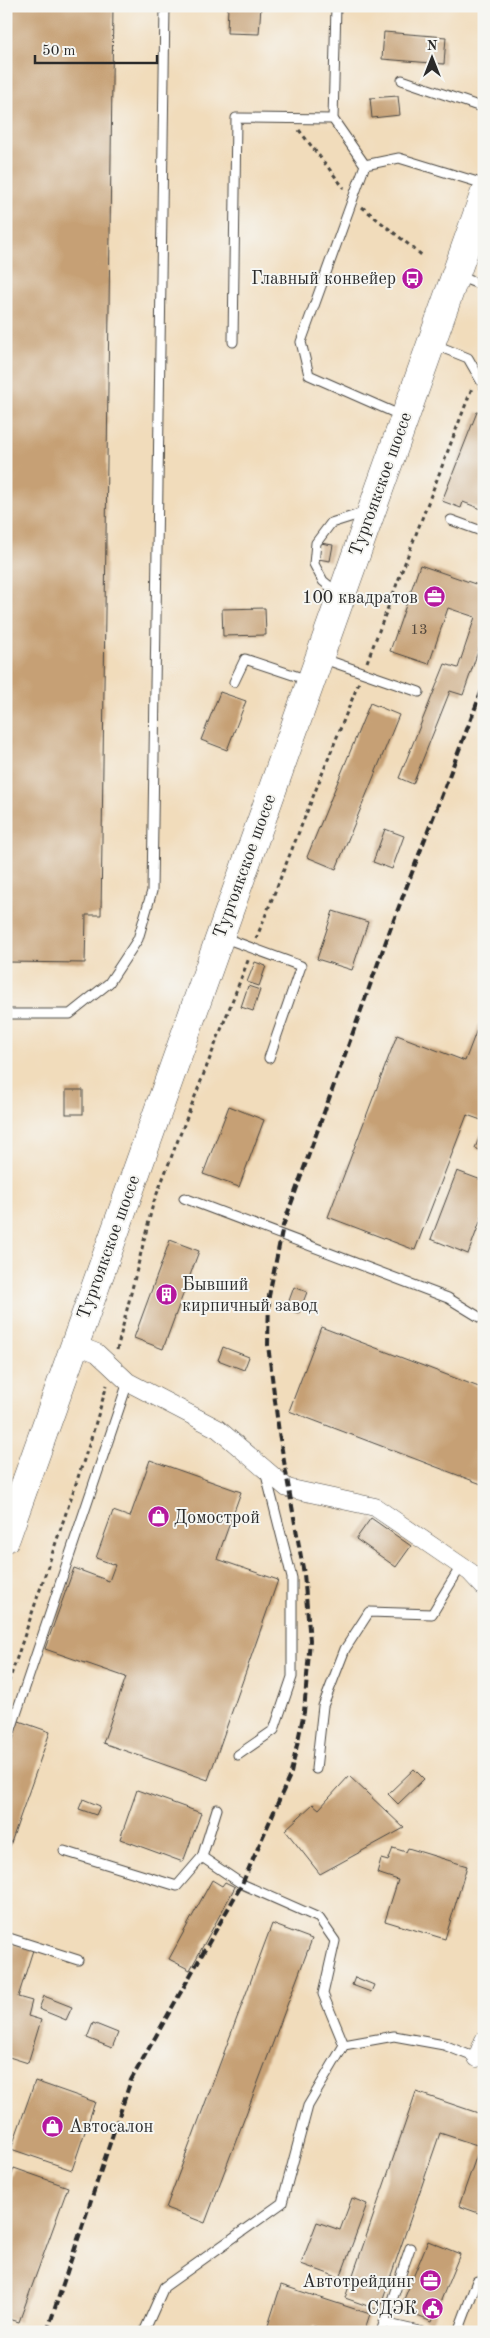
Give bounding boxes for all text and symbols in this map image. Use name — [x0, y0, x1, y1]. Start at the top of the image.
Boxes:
scale bar — [35, 32, 158, 64]
north arrow — [408, 32, 458, 82]
text: N — [427, 39, 438, 53]
text: 50 m — [42, 44, 76, 59]
bus stop icon: Главный конвейер — [400, 266, 424, 290]
place label: Главный конвейер — [251, 270, 396, 288]
street label: Тургоякское шоссе — [347, 410, 415, 559]
office icon: 100 квадратов — [422, 585, 446, 609]
place label: 100 квадратов — [302, 589, 418, 607]
house number: 13 — [410, 623, 428, 638]
street label: Тургоякское шоссе — [211, 792, 279, 941]
street label: Тургоякское шоссе — [75, 1173, 143, 1322]
place label: Бывший кирпичный завод — [182, 1276, 318, 1315]
building icon: Бывший кирпичный завод — [154, 1282, 178, 1306]
shop icon: Домострой — [146, 1505, 170, 1529]
place label: Домострой — [174, 1509, 260, 1527]
shop icon: Автосалон — [41, 2114, 65, 2138]
place label: Автосалон — [69, 2118, 154, 2136]
office icon: Автотрейдинг — [418, 2269, 442, 2293]
place label: Автотрейдинг — [302, 2273, 414, 2291]
public building icon: СДЭК — [421, 2296, 445, 2320]
place label: СДЭК — [367, 2300, 417, 2318]

